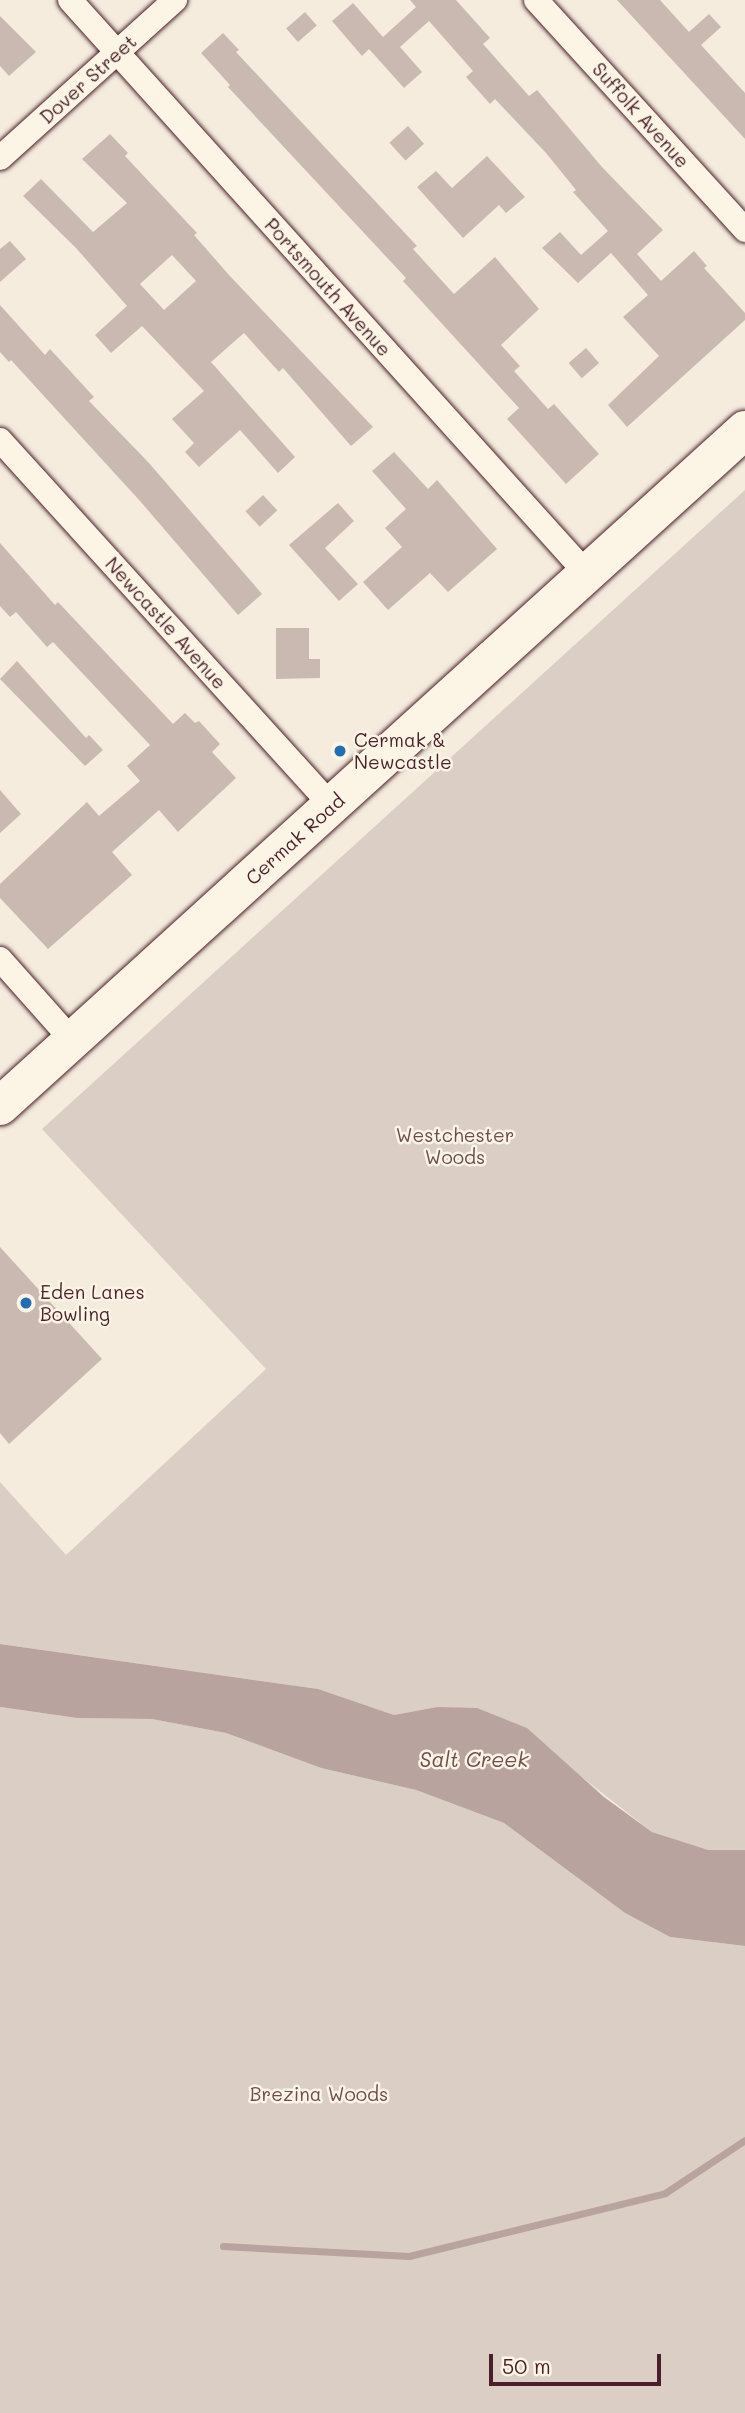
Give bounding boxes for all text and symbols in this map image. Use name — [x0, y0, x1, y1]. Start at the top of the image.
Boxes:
street label: Dover Street — [35, 30, 141, 128]
street label: Suffolk Avenue — [588, 58, 694, 172]
street label: Portsmouth Avenue — [260, 213, 396, 361]
street label: Newcastle Avenue — [101, 552, 231, 694]
place label: Cermak & Newcastle — [354, 729, 452, 773]
marker: Cermak & Newcastle — [332, 743, 348, 759]
street label: Cermak Road — [241, 789, 349, 889]
park label: Westchester Woods — [396, 1124, 514, 1168]
place label: Eden Lanes Bowling — [40, 1281, 145, 1325]
marker: Eden Lanes Bowling — [18, 1295, 34, 1311]
water label: Salt Creek — [420, 1746, 528, 1772]
park label: Brezina Woods — [250, 2083, 388, 2105]
scale bar — [493, 2340, 664, 2384]
text: 50 m — [502, 2352, 551, 2379]

